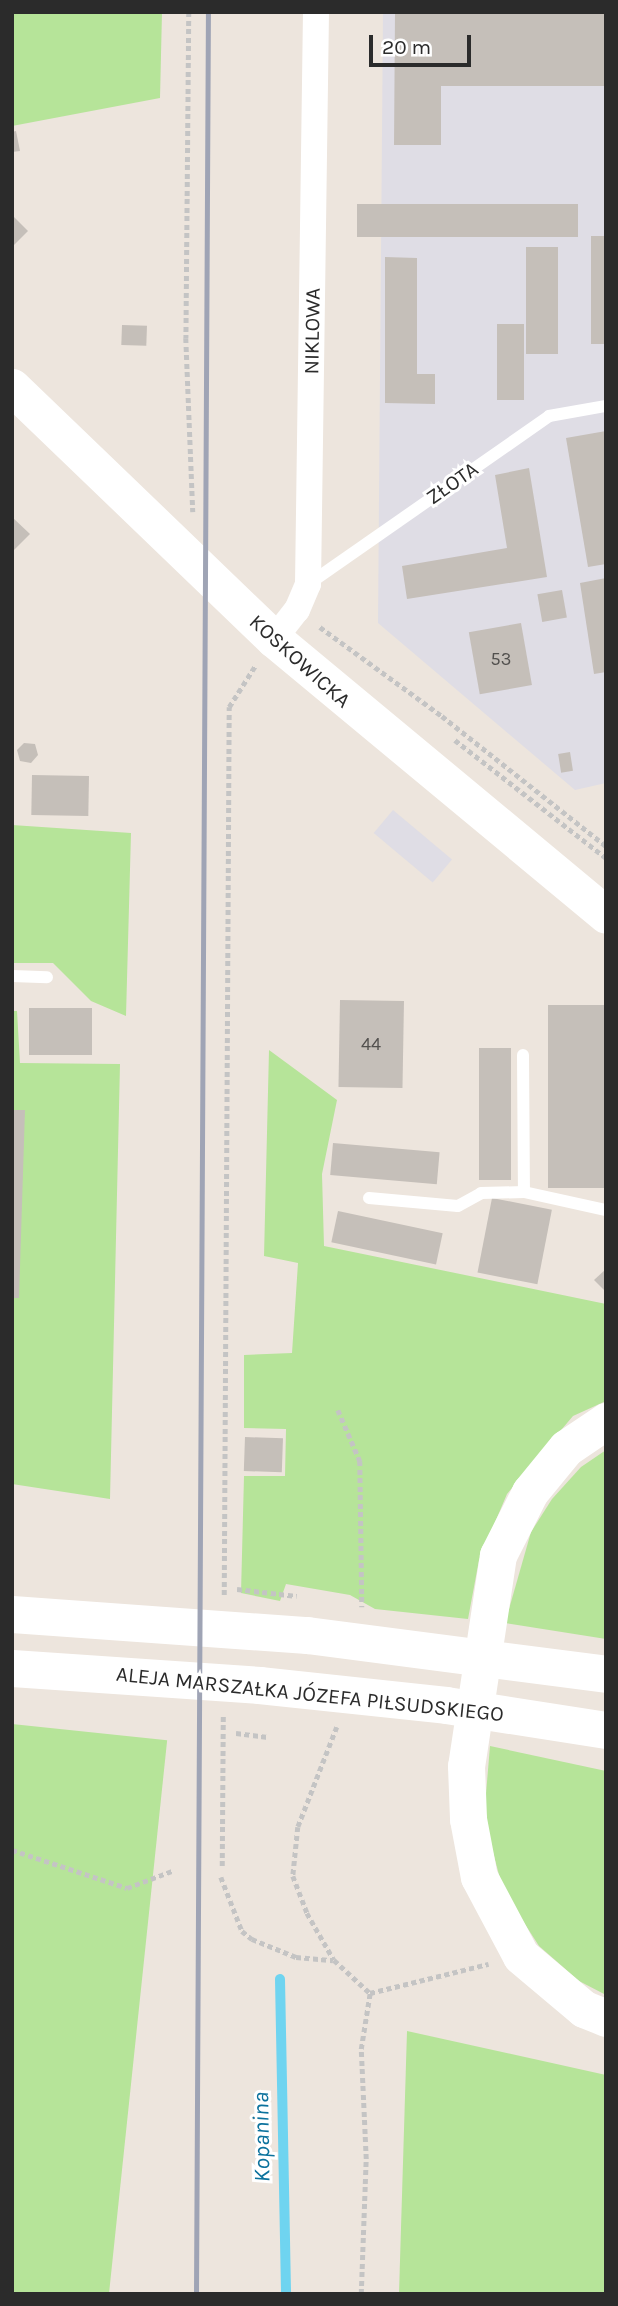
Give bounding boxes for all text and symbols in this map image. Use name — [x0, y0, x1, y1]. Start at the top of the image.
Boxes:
scale bar — [373, 21, 475, 65]
text: 20 m — [382, 35, 431, 59]
street label: NIKLOWA — [299, 288, 325, 374]
street label: ZŁOTA — [421, 456, 483, 510]
street label: KOSKOWICKA — [244, 609, 356, 713]
house number: 53 — [491, 648, 511, 670]
house number: 44 — [361, 1033, 381, 1055]
street label: ALEJA MARSZAŁKA JÓZEFA PIŁSUDSKIEGO — [115, 1661, 505, 1727]
water label: Kopanina — [247, 2091, 277, 2183]

